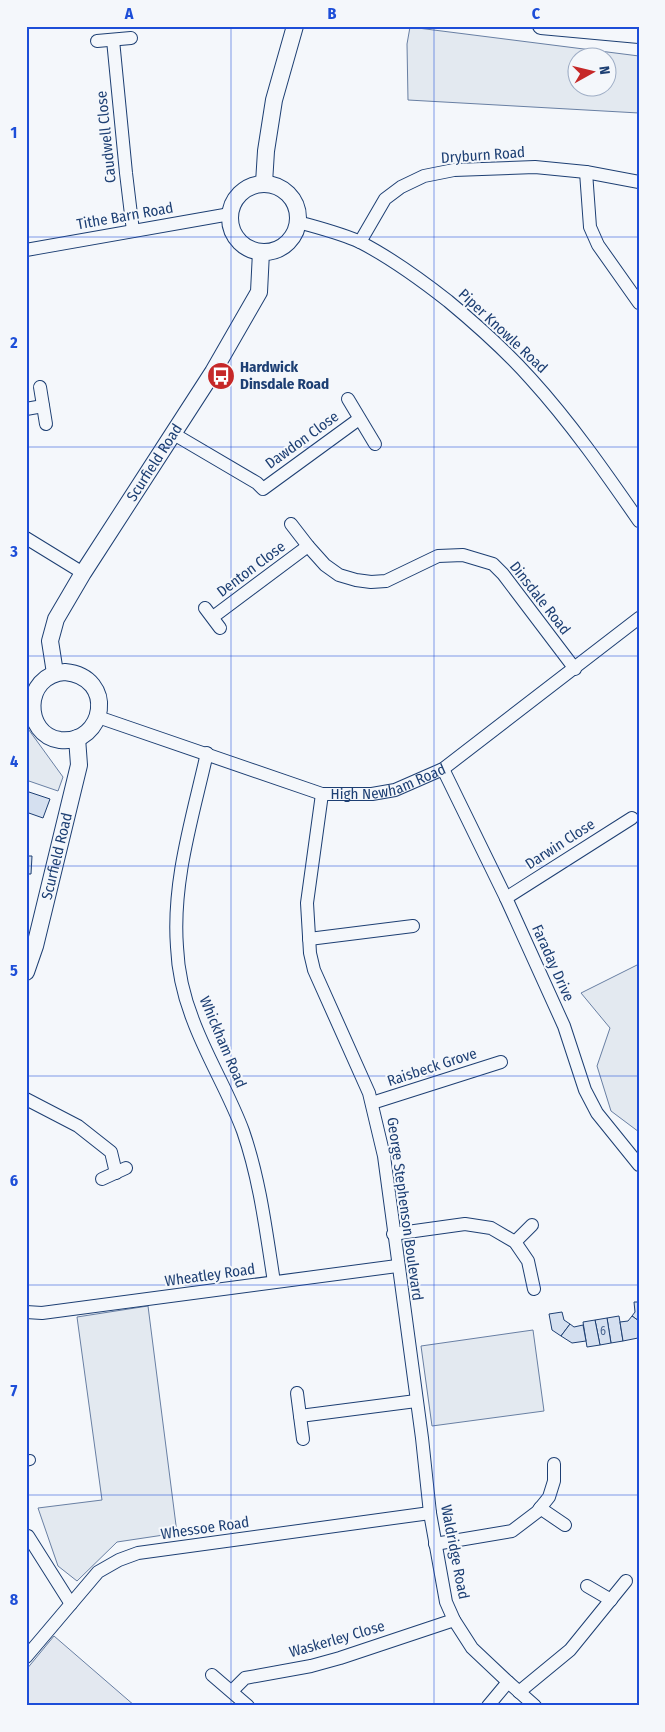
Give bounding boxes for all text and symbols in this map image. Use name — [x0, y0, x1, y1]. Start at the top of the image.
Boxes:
text: A — [124, 4, 134, 23]
text: B — [328, 4, 337, 23]
text: C — [532, 4, 541, 23]
north arrow — [568, 48, 618, 98]
text: N — [595, 65, 613, 76]
street label: Caudwell Close — [92, 90, 120, 184]
text: 1 — [11, 123, 17, 142]
street label: Dryburn Road — [440, 143, 526, 167]
street label: Tithe Barn Road — [75, 199, 175, 233]
street label: Piper Knowle Road — [455, 285, 551, 377]
text: 2 — [9, 333, 18, 352]
place label: Hardwick Dinsdale Road — [240, 358, 329, 393]
bus stop icon: Hardwick Dinsdale Road — [206, 361, 236, 391]
street label: Dawdon Close — [262, 407, 342, 473]
street label: Scurfield Road — [123, 420, 186, 505]
street label: Denton Close — [213, 537, 289, 601]
text: 3 — [9, 542, 18, 561]
street label: Dinsdale Road — [506, 558, 574, 638]
text: 4 — [10, 752, 18, 771]
street label: High Newham Road — [331, 760, 448, 803]
street label: Scurfield Road — [38, 811, 76, 901]
street label: Darwin Close — [522, 815, 598, 873]
street label: Faraday Drive — [528, 922, 578, 1004]
text: 5 — [10, 961, 18, 980]
street label: Whickham Road — [196, 993, 250, 1091]
street label: Raisbeck Grove — [385, 1044, 479, 1090]
street label: George Stephenson Boulevard — [383, 1116, 427, 1302]
text: 6 — [10, 1171, 18, 1190]
street label: Wheatley Road — [164, 1260, 256, 1290]
house number: 6 — [600, 1324, 606, 1338]
text: 7 — [11, 1381, 18, 1400]
street label: Waldridge Road — [437, 1503, 473, 1601]
street label: Whessoe Road — [160, 1513, 250, 1543]
text: 8 — [10, 1590, 19, 1609]
street label: Waskerley Close — [287, 1617, 387, 1661]

